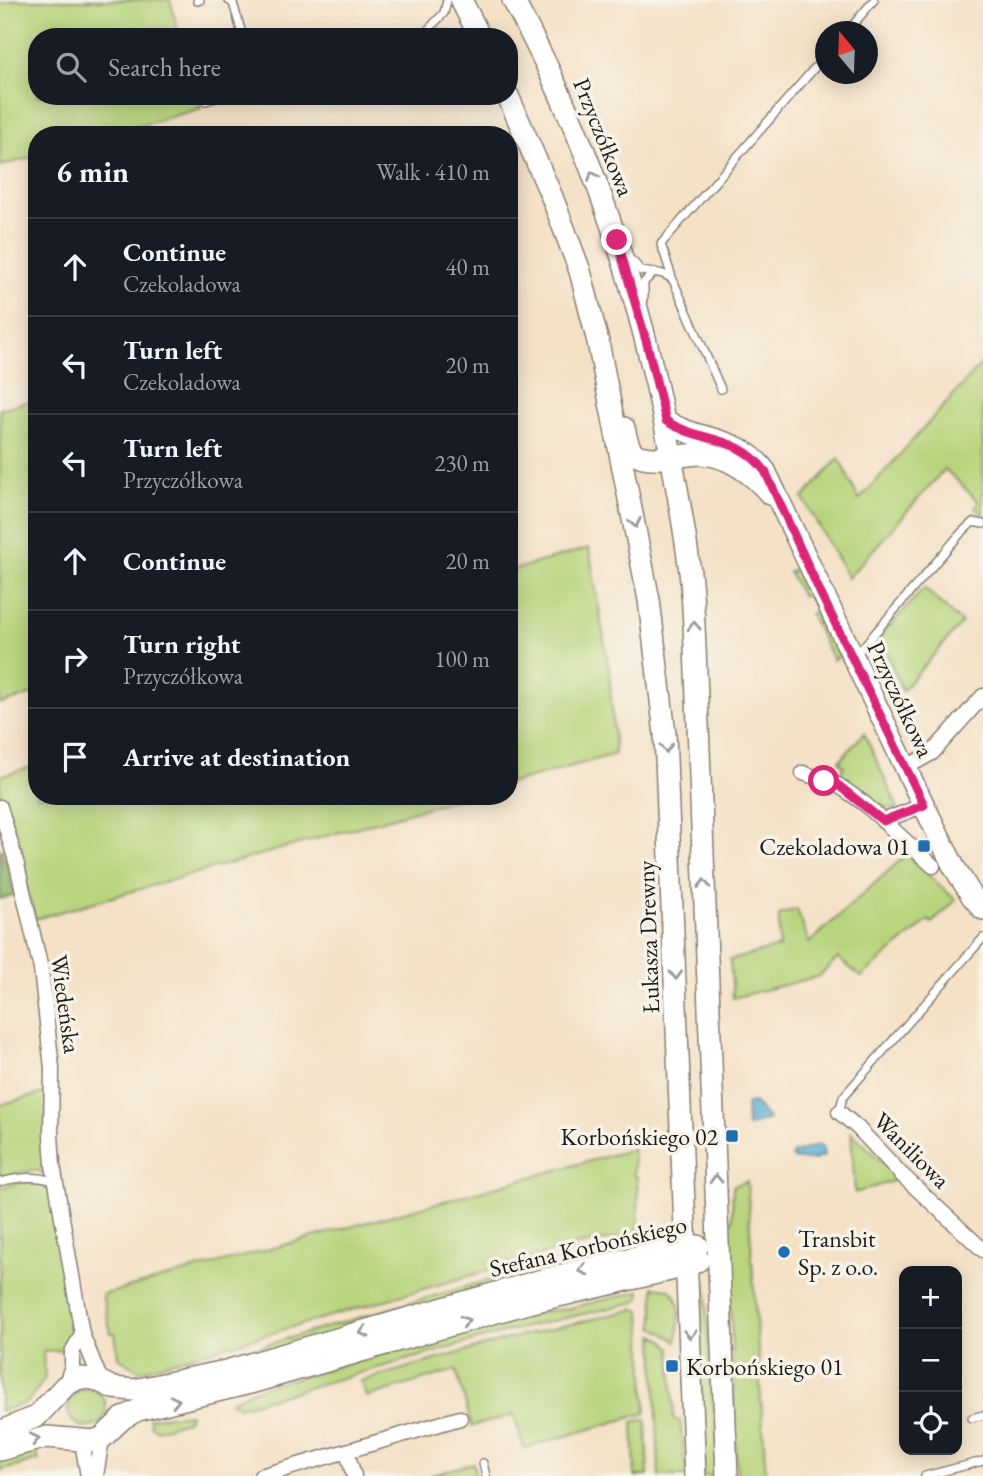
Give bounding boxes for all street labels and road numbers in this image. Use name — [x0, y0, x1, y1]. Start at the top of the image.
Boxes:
street label: Przyczółkowa — [566, 73, 642, 201]
street label: Przyczółkowa — [861, 636, 942, 763]
street label: Łukasza Drewny — [630, 860, 666, 1014]
street label: Wiedeńska — [44, 953, 88, 1056]
street label: Waniliowa — [867, 1105, 957, 1195]
street label: Stefana Korbońskiego — [486, 1208, 690, 1284]

